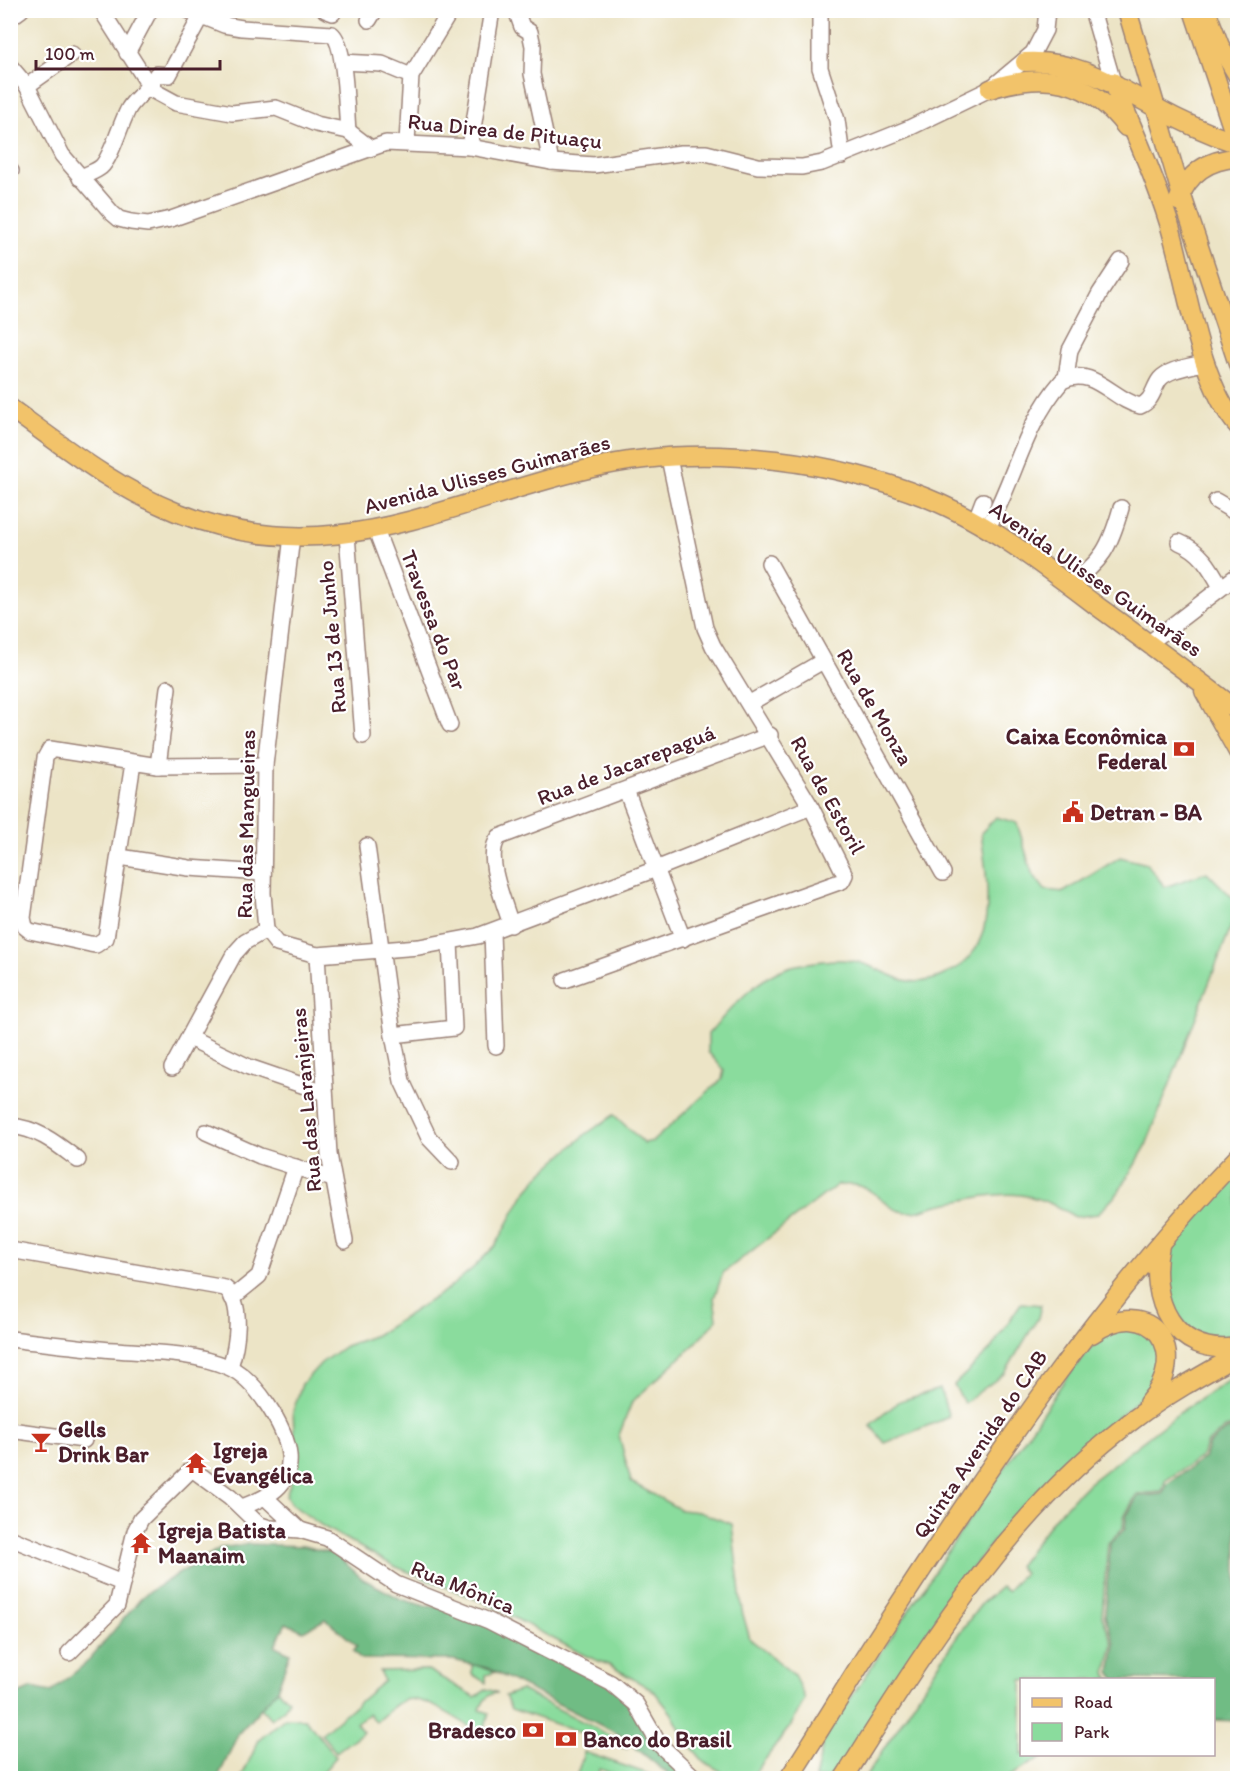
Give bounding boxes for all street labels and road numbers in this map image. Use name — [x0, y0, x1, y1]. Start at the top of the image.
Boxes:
street label: Rua Direa de Pituaçu — [406, 107, 604, 155]
street label: Avenida Ulisses Guimarães — [361, 428, 613, 520]
street label: Avenida Ulisses Guimarães — [984, 495, 1208, 663]
street label: Travessa do Par — [395, 546, 473, 694]
street label: Rua 13 de Junho — [312, 559, 352, 715]
street label: Rua de Monza — [831, 644, 919, 770]
street label: Rua de Jacarepaguá — [533, 718, 719, 811]
street label: Rua das Mangueiras — [231, 729, 261, 919]
street label: Rua de Estoril — [784, 731, 872, 859]
street label: Rua das Laranjeiras — [284, 1007, 328, 1193]
street label: Quinta Avenida do CAB — [907, 1344, 1053, 1544]
street label: Rua Mônica — [407, 1554, 519, 1620]

